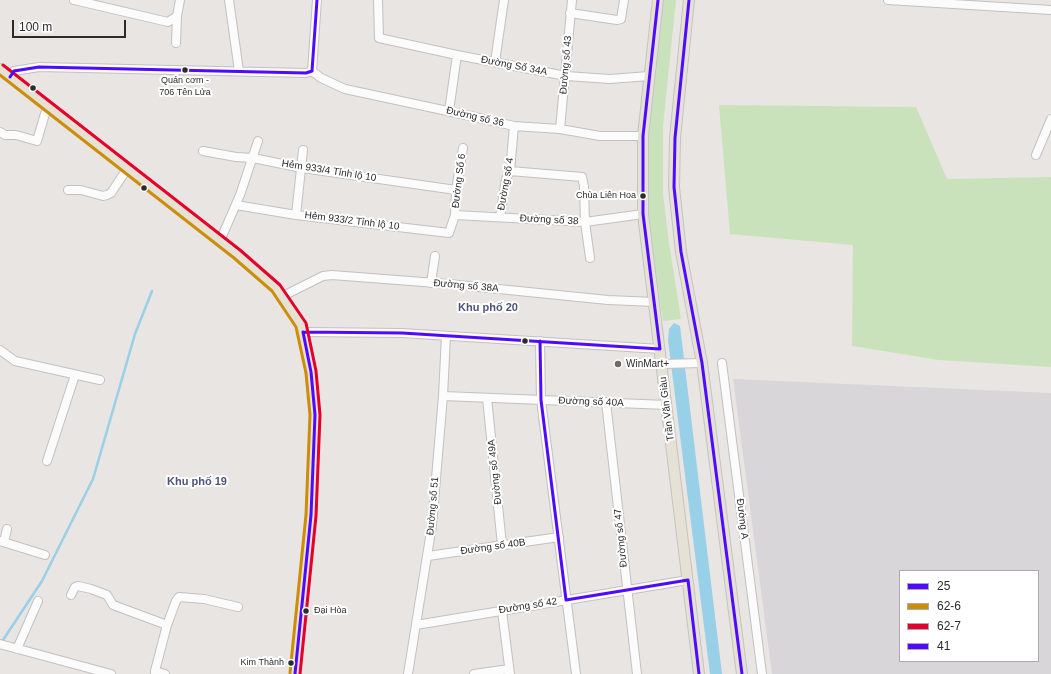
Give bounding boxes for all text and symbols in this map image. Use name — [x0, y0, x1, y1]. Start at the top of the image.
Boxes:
scale bar — [14, 12, 128, 38]
text: 100 m — [19, 20, 52, 34]
street label: Đường số 43 — [557, 35, 575, 95]
street label: Đường Số 34A — [480, 54, 548, 78]
marker: Quán cơm - 706 Tên Lửa — [180, 65, 190, 75]
place label: Quán cơm - 706 Tên Lửa — [159, 76, 211, 97]
unlabelled marker — [28, 83, 38, 93]
street label: Đường số 36 — [445, 105, 505, 129]
street label: Đường Số 6 — [450, 153, 468, 209]
street label: Đường số 4 — [495, 157, 517, 211]
street label: Hẻm 933/4 Tỉnh lộ 10 — [281, 158, 377, 184]
unlabelled marker — [139, 183, 149, 193]
place label: Chùa Liên Hoa — [576, 191, 636, 201]
marker: Chùa Liên Hoa — [638, 191, 648, 201]
street label: Hẻm 933/2 Tỉnh lộ 10 — [304, 209, 400, 233]
street label: Đường số 38 — [519, 212, 579, 228]
street label: Đường số 38A — [433, 277, 499, 295]
district label: Khu phố 20 — [458, 301, 518, 315]
unlabelled marker — [520, 336, 530, 346]
place label: WinMart+ — [626, 358, 669, 370]
marker: WinMart+ — [613, 359, 623, 369]
street label: Trần Văn Giàu — [657, 376, 677, 442]
street label: Đường số 40A — [558, 395, 624, 409]
street label: Đường số 49A — [486, 439, 504, 505]
district label: Khu phố 19 — [167, 475, 227, 489]
street label: Đường số 51 — [424, 476, 442, 536]
street label: Đường A — [734, 498, 750, 540]
street label: Đường số 47 — [612, 508, 630, 568]
street label: Đường số 40B — [460, 536, 526, 558]
legend — [899, 570, 1039, 662]
text: 25 — [937, 579, 950, 593]
street label: Đường số 42 — [498, 595, 558, 617]
text: 62-6 — [937, 599, 961, 613]
marker: Đại Hòa — [301, 606, 311, 616]
place label: Đại Hòa — [314, 606, 347, 616]
text: 62-7 — [937, 619, 961, 633]
text: 41 — [937, 639, 950, 653]
place label: Kim Thành — [240, 658, 284, 668]
marker: Kim Thành — [286, 658, 296, 668]

